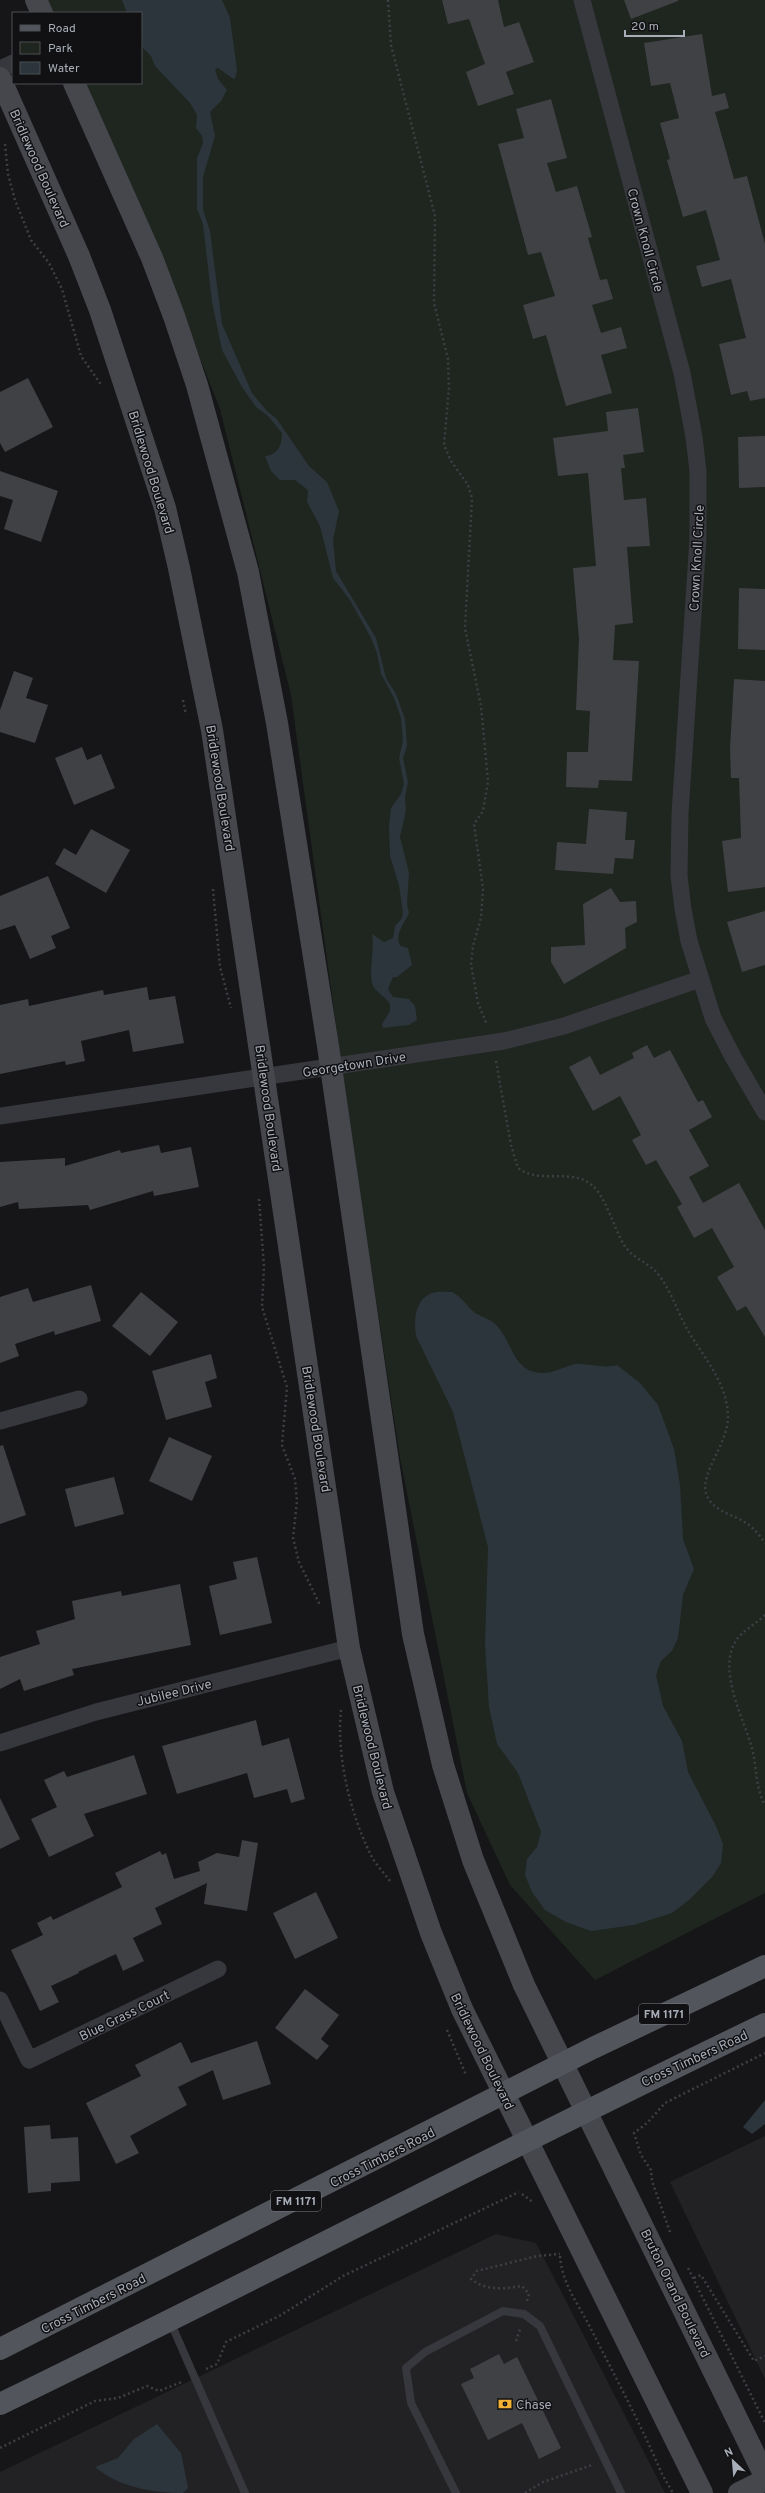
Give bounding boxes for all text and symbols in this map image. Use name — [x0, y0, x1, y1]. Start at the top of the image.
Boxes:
legend — [12, 12, 142, 84]
scale bar — [625, 12, 684, 38]
text: 20 m — [631, 19, 659, 35]
text: Road — [48, 21, 76, 37]
text: Park — [48, 41, 73, 57]
text: Water — [48, 61, 80, 77]
street label: Bridlewood Boulevard — [5, 107, 71, 230]
street label: Crown Knoll Circle — [623, 187, 666, 294]
street label: Bridlewood Boulevard — [124, 409, 176, 536]
street label: Crown Knoll Circle — [687, 505, 709, 612]
street label: Bridlewood Boulevard — [201, 724, 237, 853]
street label: Bridlewood Boulevard — [250, 1044, 284, 1173]
street label: Georgetown Drive — [301, 1050, 407, 1082]
street label: Bridlewood Boulevard — [297, 1365, 333, 1494]
street label: Jubilee Drive — [135, 1677, 214, 1711]
street label: Bridlewood Boulevard — [348, 1684, 394, 1811]
street label: Blue Grass Court — [77, 1988, 173, 2046]
street label: Bridlewood Boulevard — [446, 1991, 516, 2113]
road number: FM 1171 — [639, 2004, 689, 2024]
street label: Cross Timbers Road — [639, 2028, 751, 2092]
street label: Cross Timbers Road — [328, 2125, 438, 2192]
road number: FM 1171 — [271, 2191, 321, 2211]
street label: Bruton Orand Boulevard — [636, 2227, 712, 2361]
street label: Cross Timbers Road — [39, 2271, 149, 2338]
bank icon: Chase — [497, 2396, 513, 2412]
place label: Chase — [516, 2398, 552, 2414]
north arrow — [713, 2441, 753, 2481]
text: N — [722, 2445, 736, 2461]

